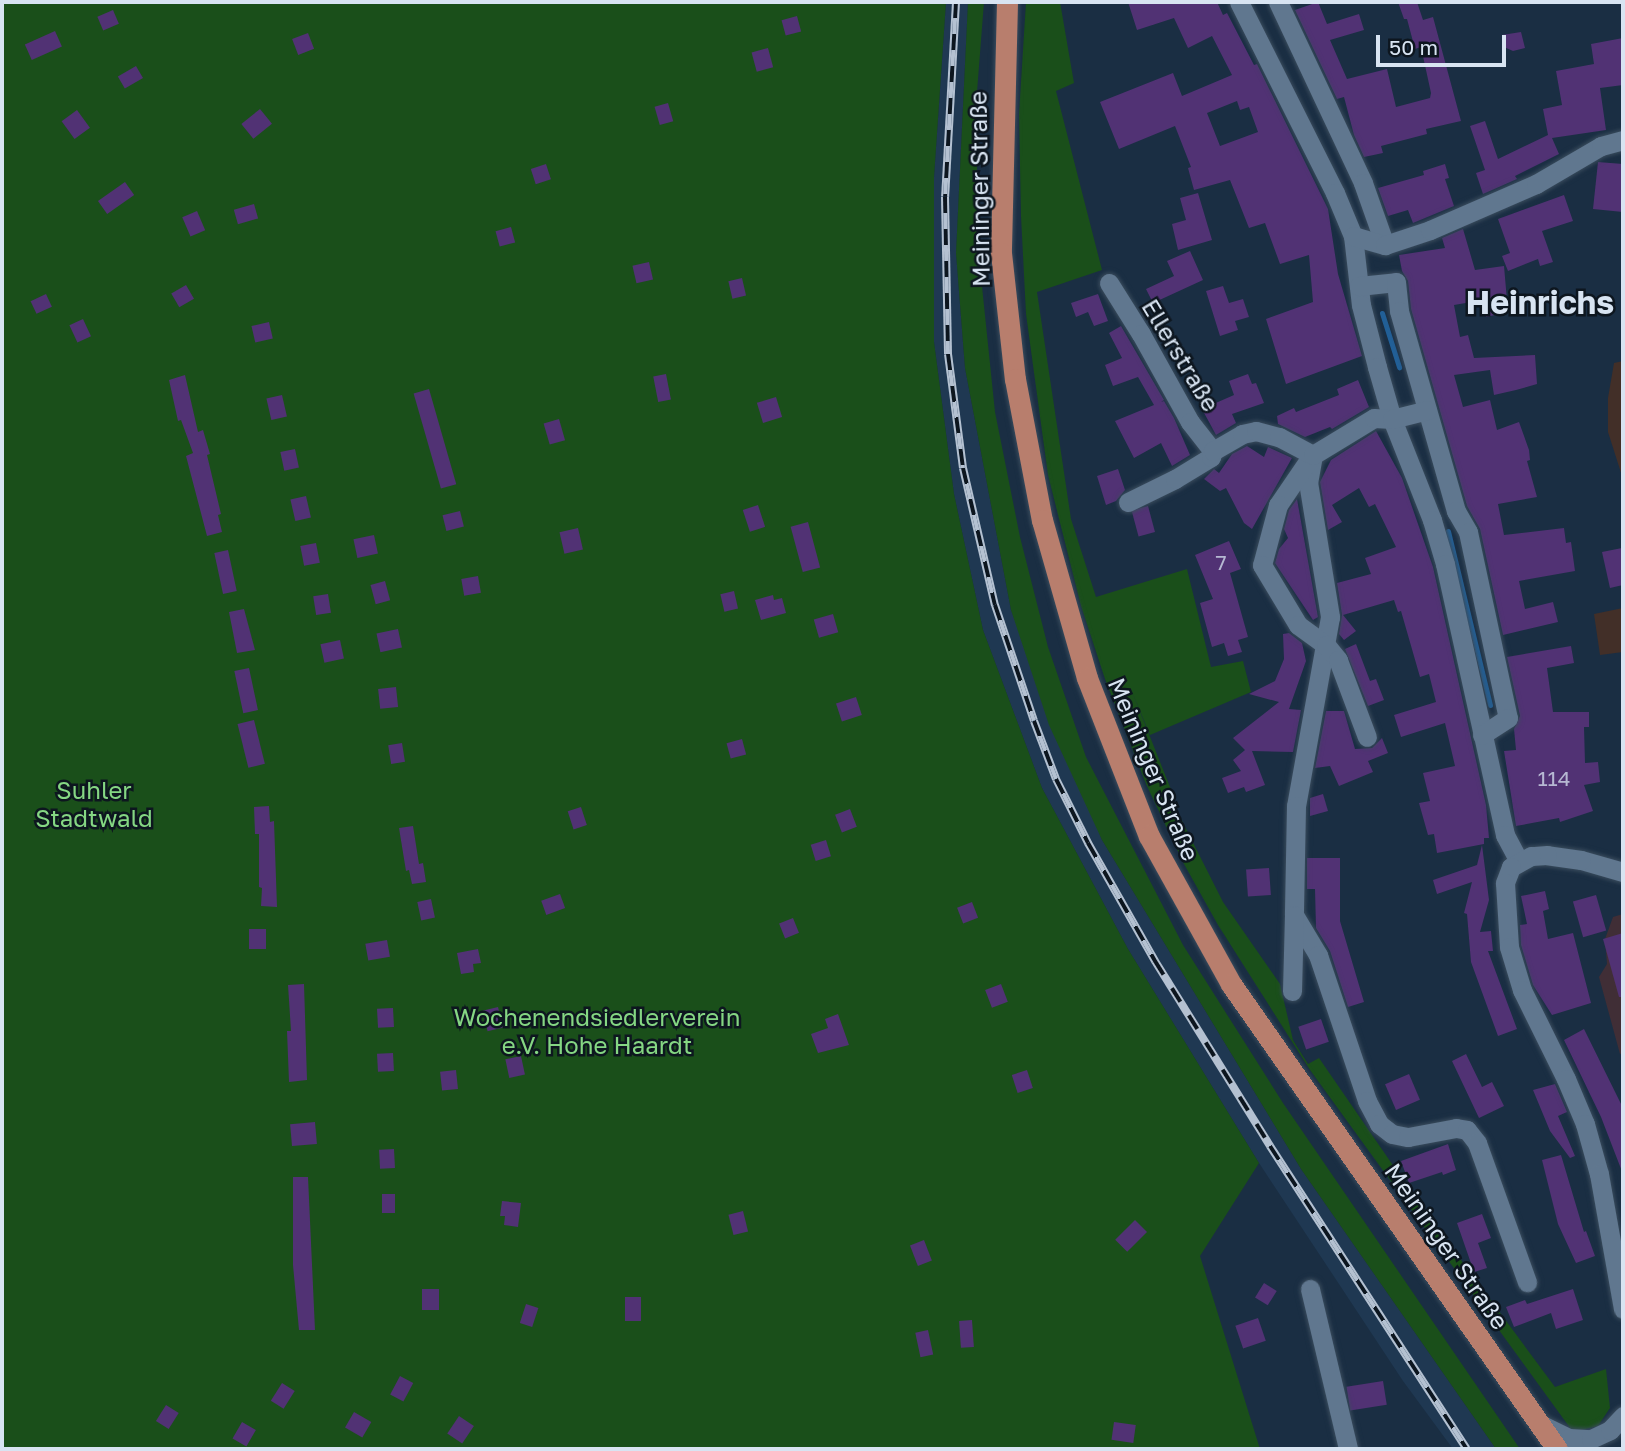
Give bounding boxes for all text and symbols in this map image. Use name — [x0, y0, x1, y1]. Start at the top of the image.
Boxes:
scale bar — [1380, 21, 1510, 65]
text: 50 m — [1389, 34, 1438, 60]
street label: Meininger Straße — [963, 91, 995, 287]
district label: Heinrichs — [1466, 283, 1614, 321]
street label: Ellerstraße — [1136, 294, 1226, 416]
house number: 7 — [1215, 549, 1227, 575]
street label: Meininger Straße — [1102, 673, 1206, 865]
house number: 114 — [1537, 765, 1571, 791]
park label: Suhler Stadtwald — [35, 776, 153, 832]
park label: Wochenendsiedlerverein e.V. Hohe Haardt — [454, 1003, 740, 1059]
street label: Meininger Straße — [1379, 1157, 1515, 1335]

